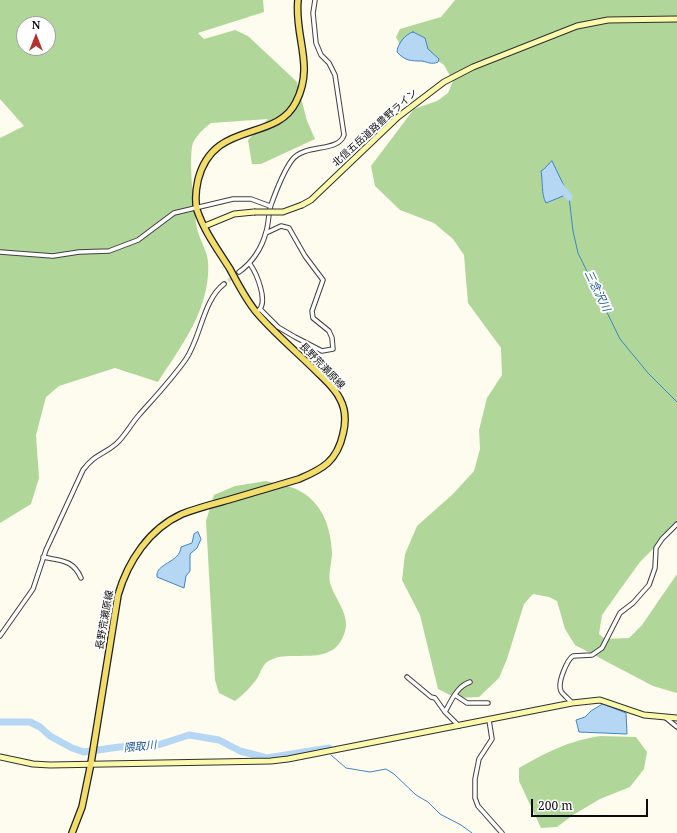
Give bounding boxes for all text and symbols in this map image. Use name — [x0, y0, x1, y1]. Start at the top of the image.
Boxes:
north arrow — [16, 16, 56, 56]
text: N — [32, 17, 40, 32]
street label: 北信五岳道路豊野ライン — [330, 87, 420, 169]
water label: 三念沢川 — [581, 268, 613, 314]
street label: 長野荒瀬原線 — [297, 340, 347, 392]
street label: 長野荒瀬原線 — [94, 589, 116, 651]
water label: 隈取川 — [123, 739, 157, 755]
scale bar — [533, 791, 650, 817]
text: 200 m — [538, 797, 573, 814]

